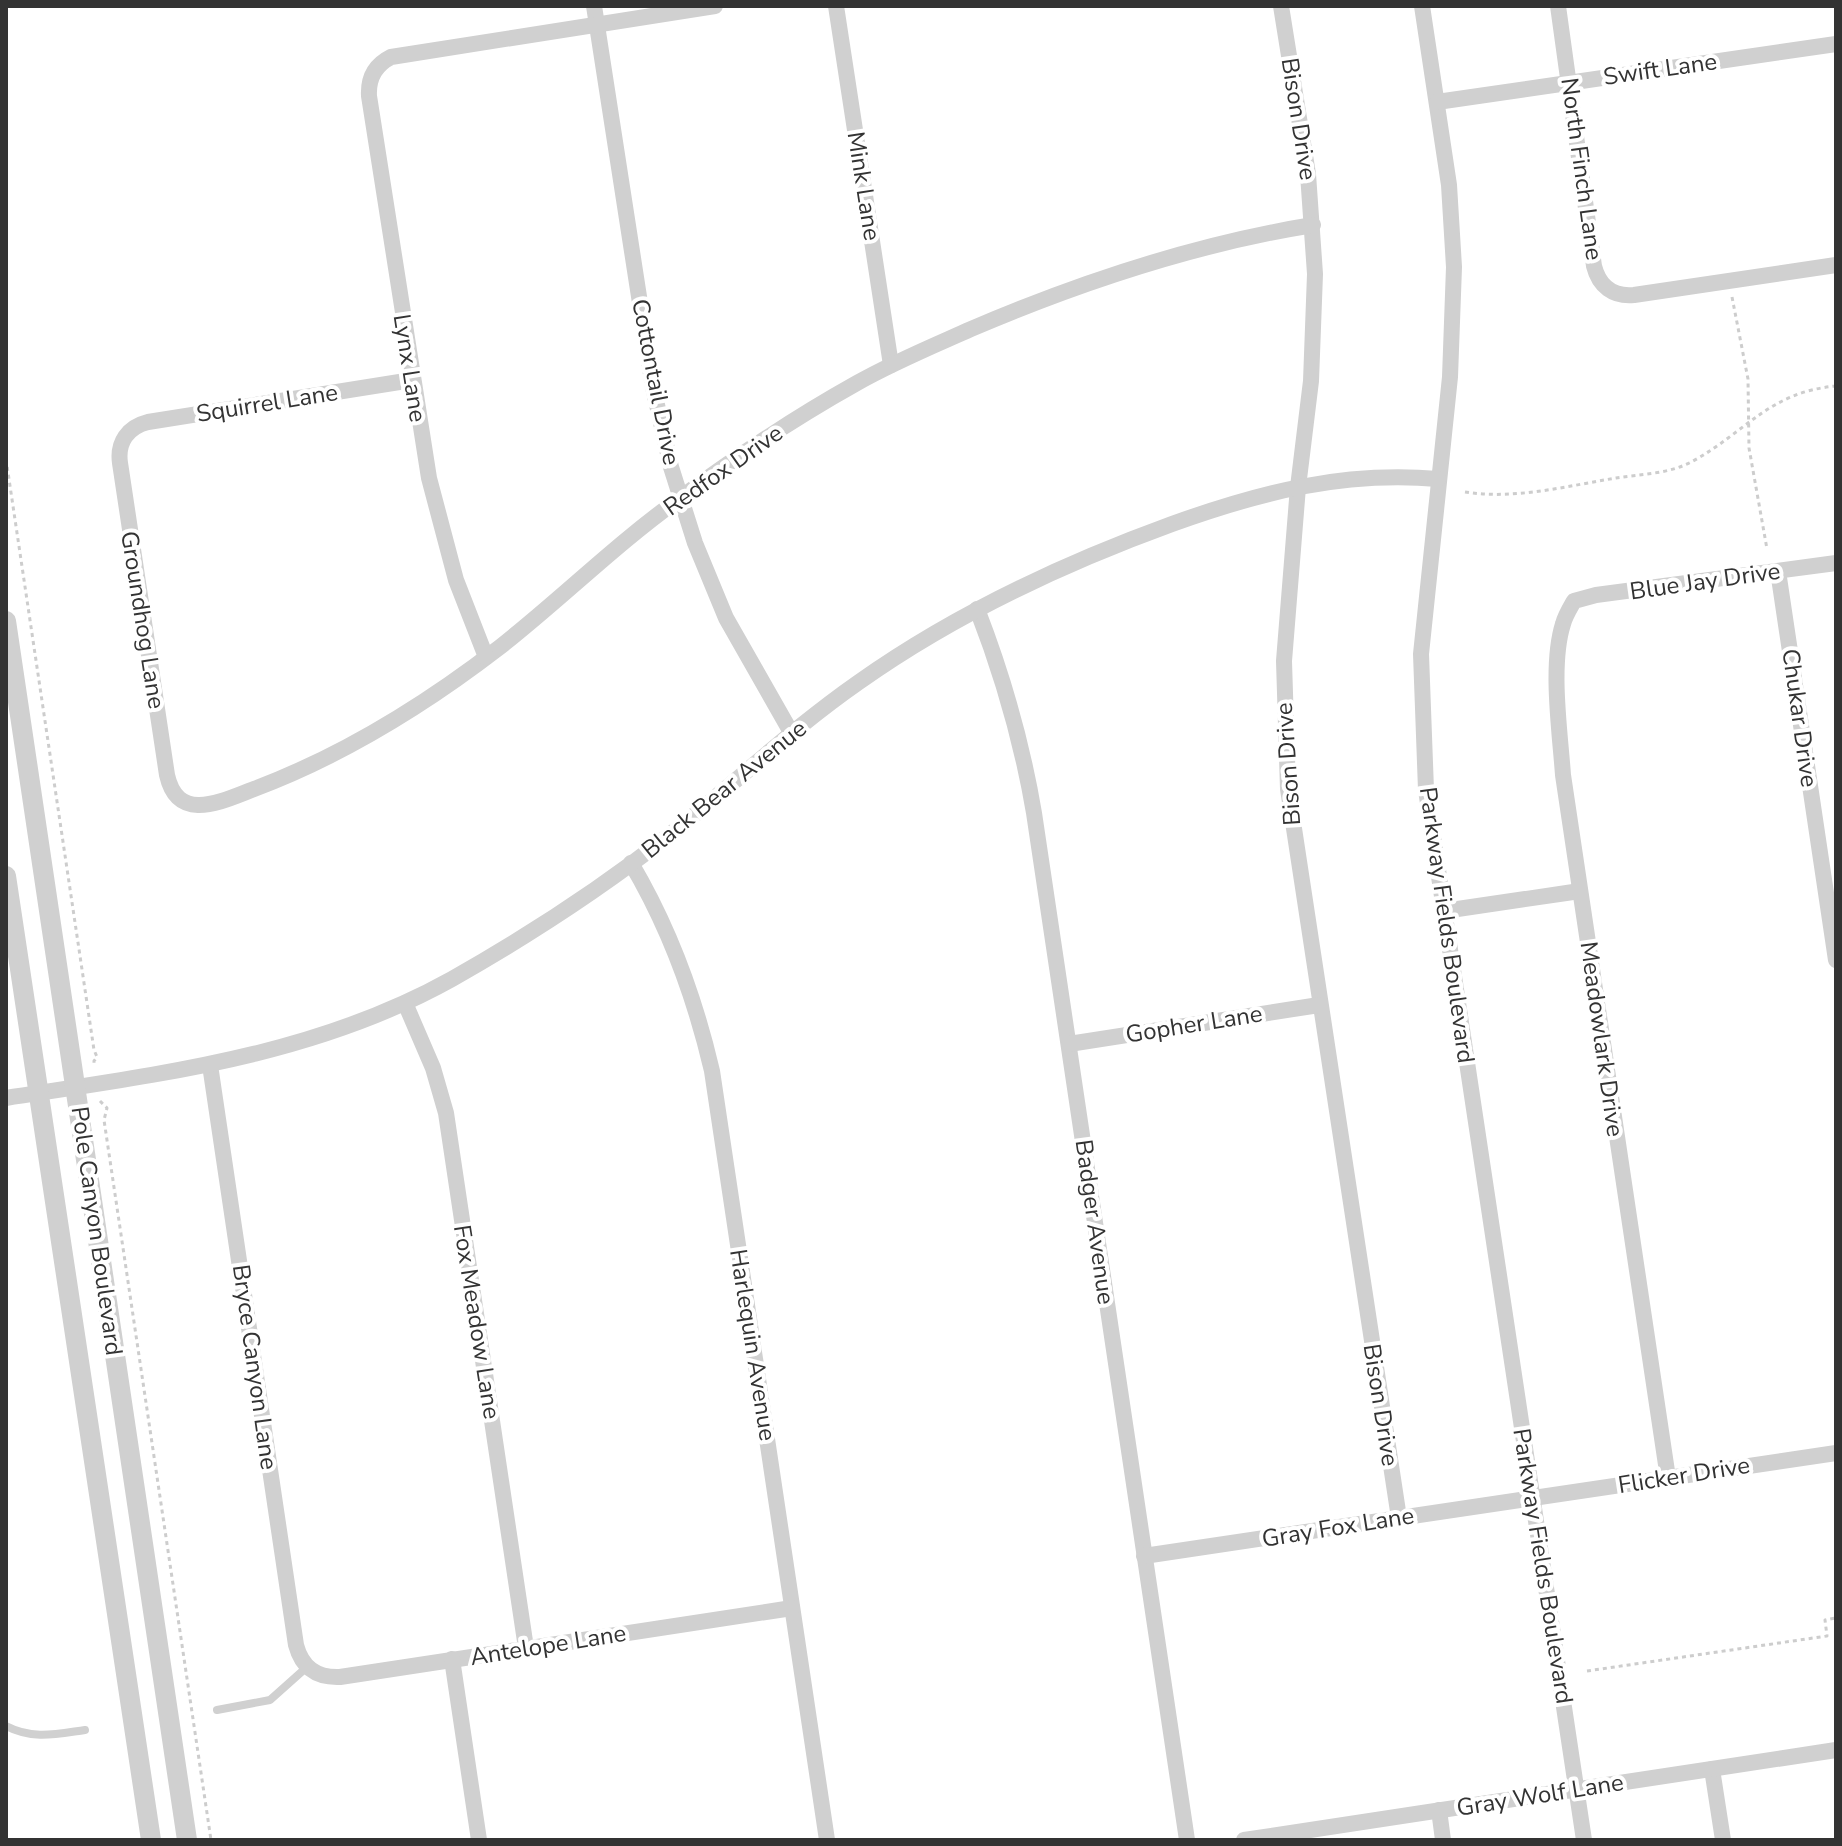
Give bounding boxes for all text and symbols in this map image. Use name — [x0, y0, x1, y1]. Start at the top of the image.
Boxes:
street label: Swift Lane — [1601, 45, 1719, 93]
street label: Bison Drive — [1274, 56, 1324, 182]
street label: North Finch Lane — [1553, 76, 1611, 262]
street label: Mink Lane — [840, 129, 888, 243]
street label: Cottontail Drive — [624, 296, 688, 468]
street label: Lynx Lane — [386, 312, 434, 424]
street label: Squirrel Lane — [194, 376, 340, 430]
street label: Redfox Drive — [657, 417, 789, 523]
street label: Groundhog Lane — [113, 529, 173, 711]
street label: Blue Jay Drive — [1628, 555, 1782, 607]
street label: Chukar Drive — [1774, 647, 1826, 789]
street label: Bison Drive — [1268, 701, 1308, 827]
street label: Black Bear Avenue — [635, 713, 813, 865]
street label: Parkway Fields Boulevard — [1412, 785, 1482, 1065]
street label: Meadowlark Drive — [1572, 939, 1632, 1139]
street label: Gopher Lane — [1123, 997, 1265, 1051]
street label: Pole Canyon Boulevard — [64, 1104, 130, 1358]
street label: Badger Avenue — [1068, 1137, 1122, 1307]
street label: Fox Meadow Lane — [446, 1223, 508, 1421]
street label: Harlequin Avenue — [722, 1247, 784, 1443]
street label: Bryce Canyon Lane — [225, 1262, 285, 1472]
street label: Bison Drive — [1356, 1342, 1406, 1468]
street label: Parkway Fields Boulevard — [1505, 1426, 1581, 1706]
street label: Flicker Drive — [1616, 1449, 1752, 1501]
street label: Gray Fox Lane — [1260, 1499, 1416, 1555]
street label: Antelope Lane — [468, 1617, 628, 1673]
street label: Gray Wolf Lane — [1454, 1766, 1626, 1824]

